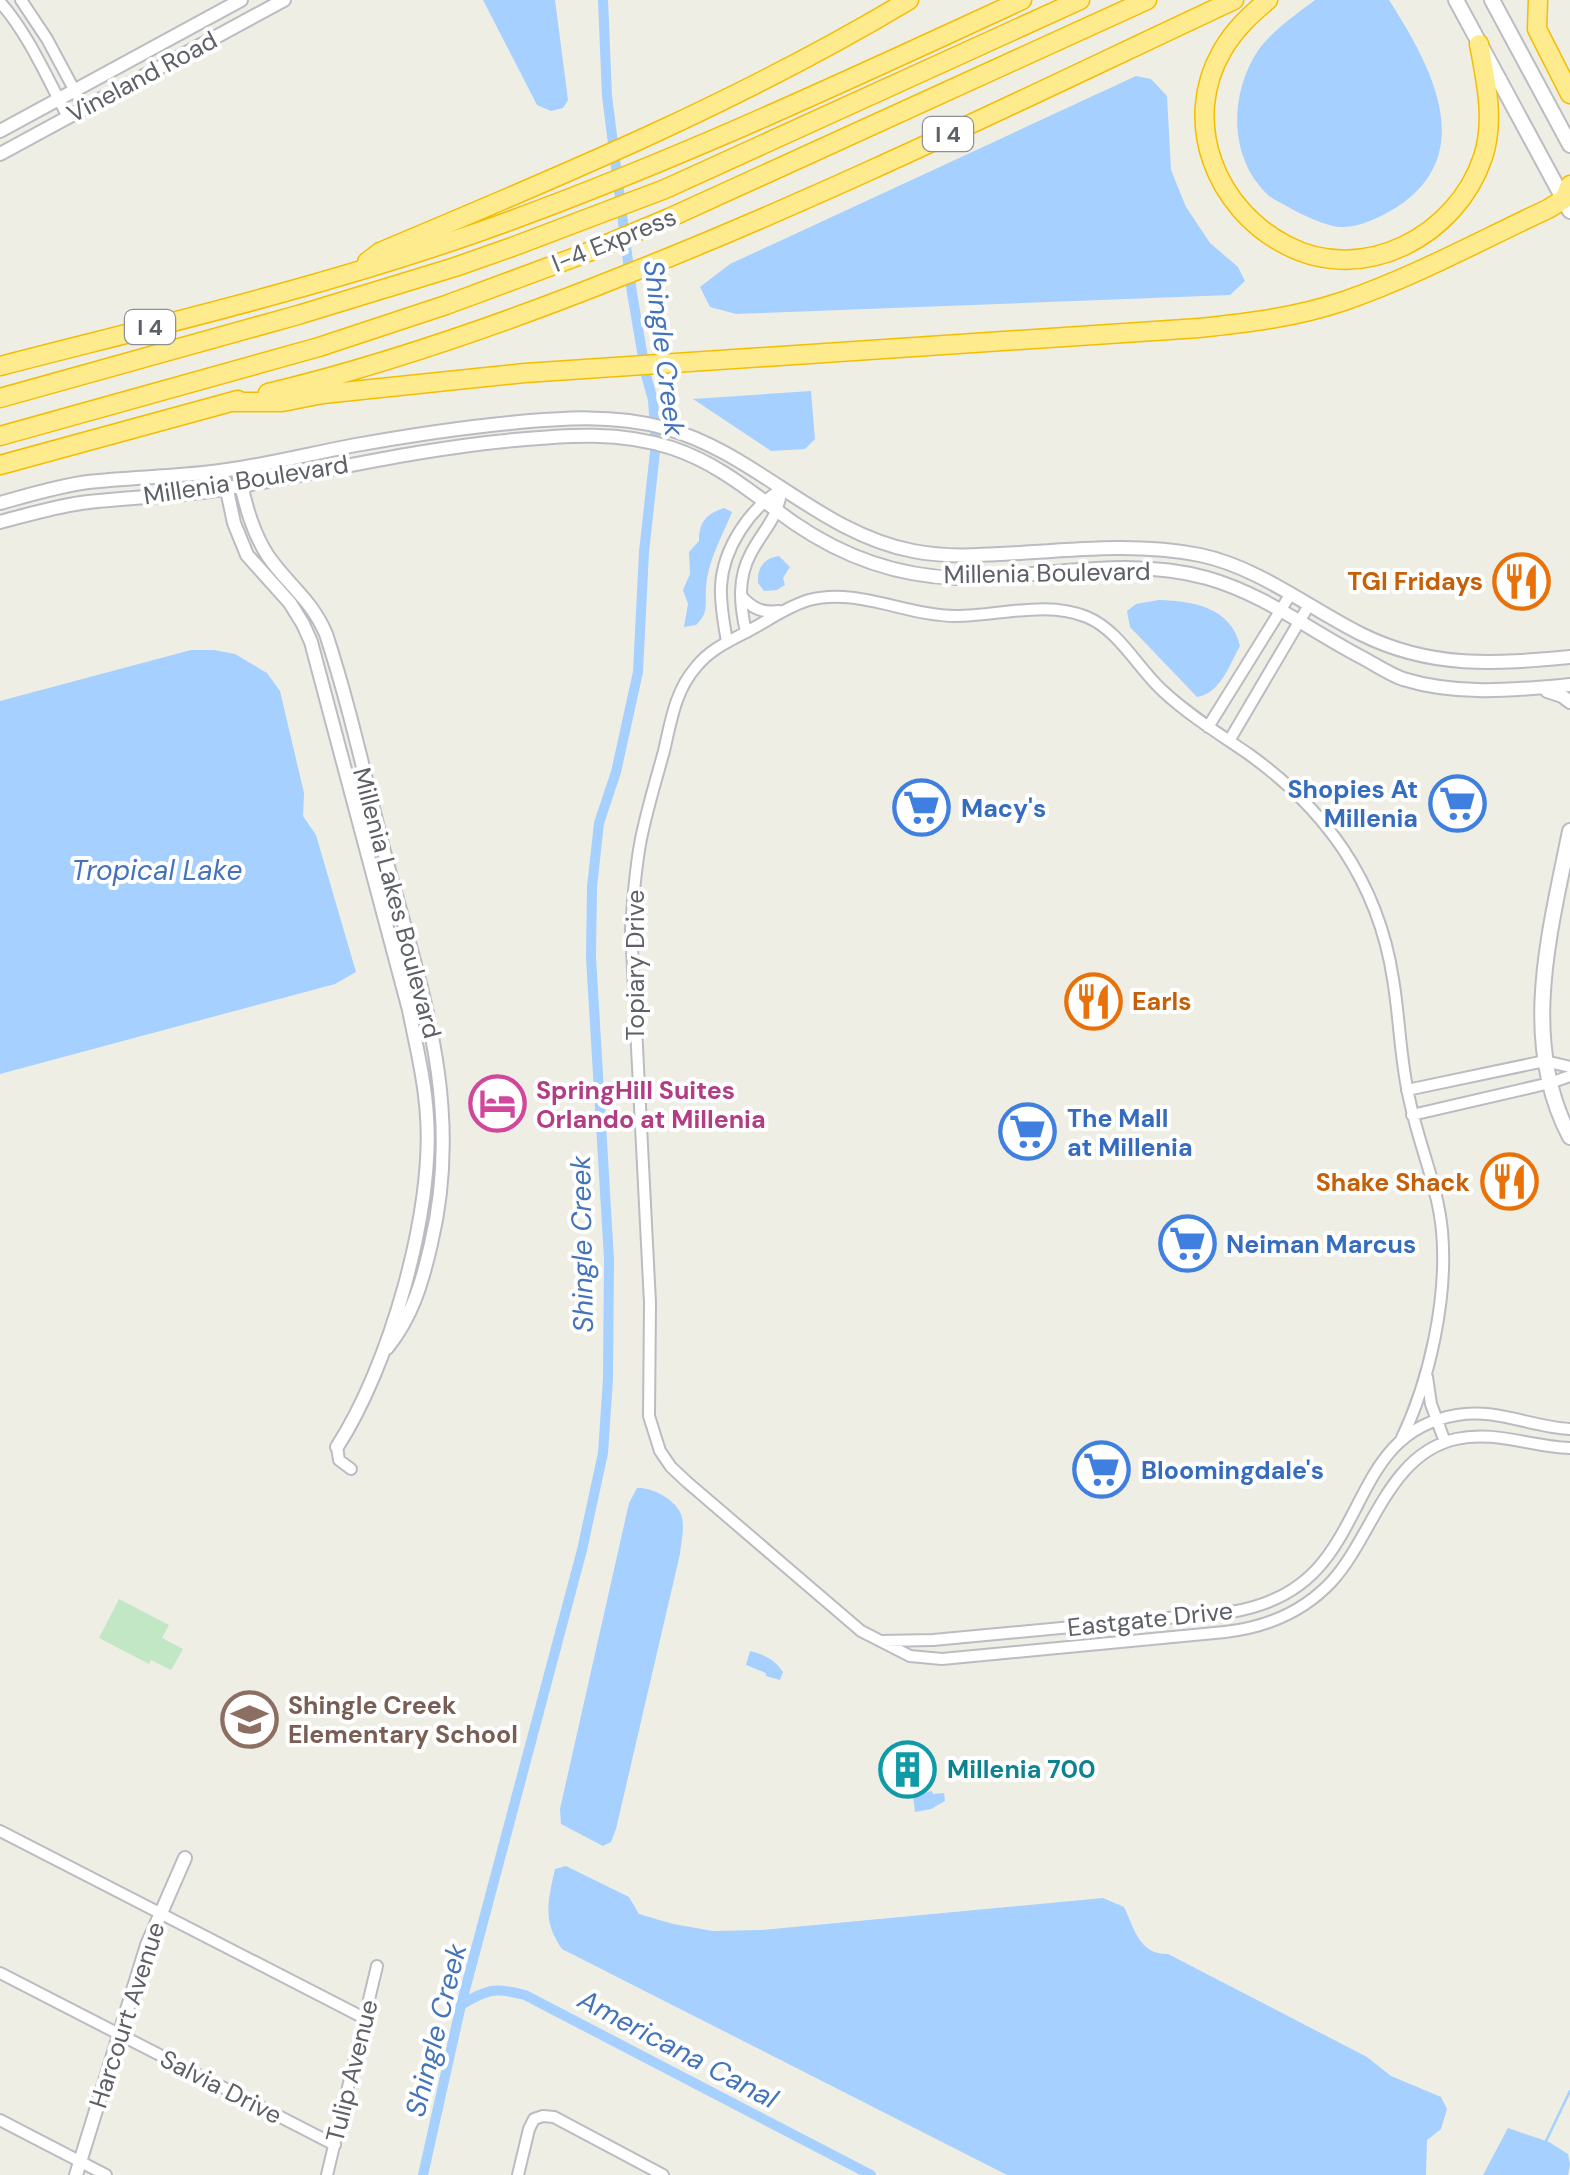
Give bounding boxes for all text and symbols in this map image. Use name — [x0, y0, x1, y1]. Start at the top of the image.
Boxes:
street label: Vineland Road — [61, 24, 223, 130]
road number: I 4 — [923, 117, 973, 151]
street label: I-4 Express — [547, 200, 681, 280]
water label: Shingle Creek — [635, 258, 693, 439]
road number: I 4 — [125, 310, 175, 344]
street label: Millenia Boulevard — [141, 448, 351, 512]
restaurant icon: TGI Fridays — [1492, 551, 1552, 611]
street label: Millenia Boulevard — [943, 555, 1151, 591]
place label: TGI Fridays — [1347, 565, 1483, 598]
street label: Millenia Lakes Boulevard — [345, 764, 449, 1042]
place label: Shopies At Millenia — [1287, 773, 1418, 835]
supermarket icon: Shopies At Millenia — [1427, 773, 1487, 833]
supermarket icon: Macy's — [892, 778, 952, 838]
place label: Macy's — [961, 792, 1046, 825]
water label: Tropical Lake — [72, 852, 242, 889]
street label: Topiary Drive — [619, 890, 652, 1040]
restaurant icon: Earls — [1063, 971, 1123, 1031]
place label: Earls — [1132, 985, 1191, 1018]
hotel icon: SpringHill Suites Orlando at Millenia — [467, 1074, 527, 1134]
place label: SpringHill Suites Orlando at Millenia — [536, 1074, 766, 1136]
supermarket icon: The Mall at Millenia — [998, 1102, 1058, 1162]
place label: The Mall at Millenia — [1067, 1102, 1193, 1164]
restaurant icon: Shake Shack — [1479, 1152, 1539, 1212]
water label: Shingle Creek — [562, 1154, 602, 1333]
place label: Shake Shack — [1316, 1166, 1471, 1199]
supermarket icon: Neiman Marcus — [1157, 1214, 1217, 1274]
place label: Neiman Marcus — [1226, 1228, 1416, 1261]
supermarket icon: Bloomingdale's — [1072, 1440, 1132, 1500]
place label: Bloomingdale's — [1141, 1454, 1324, 1487]
street label: Eastgate Drive — [1066, 1594, 1234, 1644]
school or university icon: Shingle Creek Elementary School — [219, 1689, 279, 1749]
place label: Shingle Creek Elementary School — [288, 1689, 518, 1751]
building icon: Millenia 700 — [878, 1739, 938, 1799]
place label: Millenia 700 — [947, 1753, 1096, 1786]
street label: Harcourt Avenue — [81, 1918, 173, 2112]
water label: Shingle Creek — [397, 1939, 476, 2120]
water label: Americana Canal — [571, 1980, 785, 2117]
street label: Tulip Avenue — [318, 1996, 386, 2146]
street label: Salvia Drive — [155, 2042, 287, 2132]

